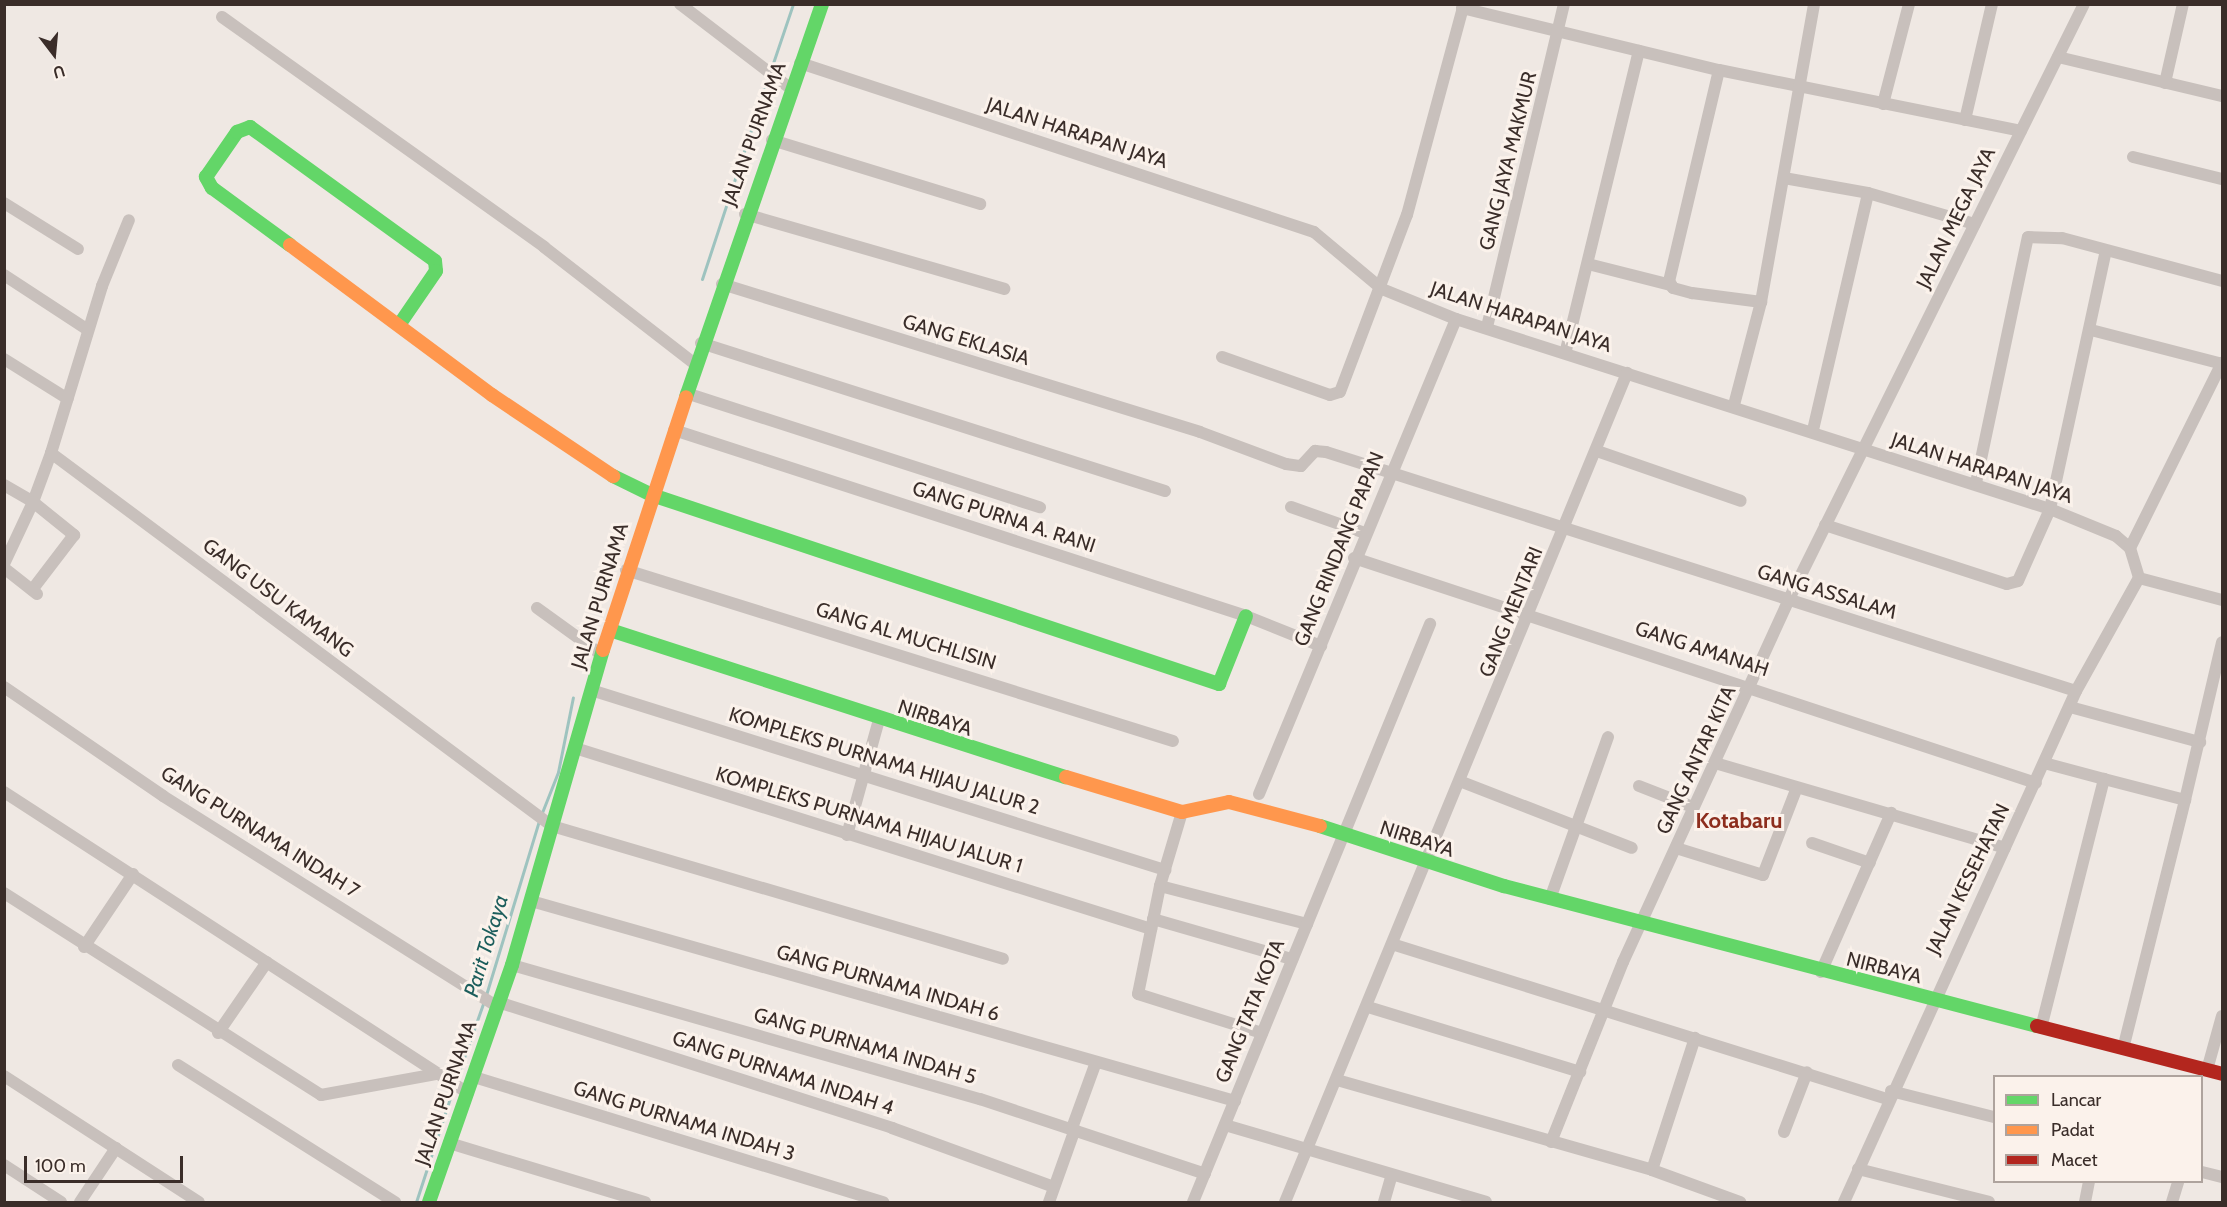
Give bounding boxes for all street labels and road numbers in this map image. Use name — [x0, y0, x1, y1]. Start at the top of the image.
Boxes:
street label: JALAN PURNAMA — [717, 59, 791, 209]
street label: GANG JAYA MAKMUR — [1474, 69, 1542, 253]
street label: JALAN HARAPAN JAYA — [983, 92, 1171, 174]
street label: JALAN MEGA JAYA — [1911, 143, 2001, 293]
street label: JALAN HARAPAN JAYA — [1427, 276, 1615, 358]
street label: GANG EKLASIA — [900, 309, 1032, 371]
street label: JALAN HARAPAN JAYA — [1888, 427, 2076, 509]
street label: GANG RINDANG PAPAN — [1289, 448, 1389, 650]
street label: GANG PURNA A. RANI — [909, 476, 1099, 558]
street label: JALAN PURNAMA — [566, 520, 634, 672]
street label: GANG USU KAMANG — [198, 533, 358, 663]
street label: GANG MENTARI — [1474, 543, 1548, 681]
street label: GANG ASSALAM — [1754, 559, 1900, 625]
street label: GANG AL MUCHLISIN — [813, 597, 999, 675]
street label: GANG AMANAH — [1632, 616, 1772, 682]
street label: GANG ANTAR KITA — [1651, 682, 1741, 838]
street label: NIRBAYA — [895, 695, 975, 741]
street label: KOMPLEKS PURNAMA HIJAU JALUR 2 — [726, 702, 1042, 820]
street label: GANG PURNAMA INDAH 7 — [156, 761, 364, 903]
street label: KOMPLEKS PURNAMA HIJAU JALUR 1 — [713, 762, 1025, 878]
street label: JALAN KESEHATAN — [1921, 800, 2015, 958]
street label: NIRBAYA — [1377, 816, 1457, 862]
street label: GANG TATA KOTA — [1210, 936, 1290, 1086]
street label: GANG PURNAMA INDAH 6 — [774, 940, 1002, 1026]
street label: NIRBAYA — [1844, 947, 1924, 989]
street label: GANG PURNAMA INDAH 5 — [751, 1003, 979, 1089]
street label: JALAN PURNAMA — [410, 1018, 482, 1168]
street label: GANG PURNAMA INDAH 4 — [669, 1026, 897, 1120]
street label: GANG PURNAMA INDAH 3 — [570, 1076, 798, 1166]

